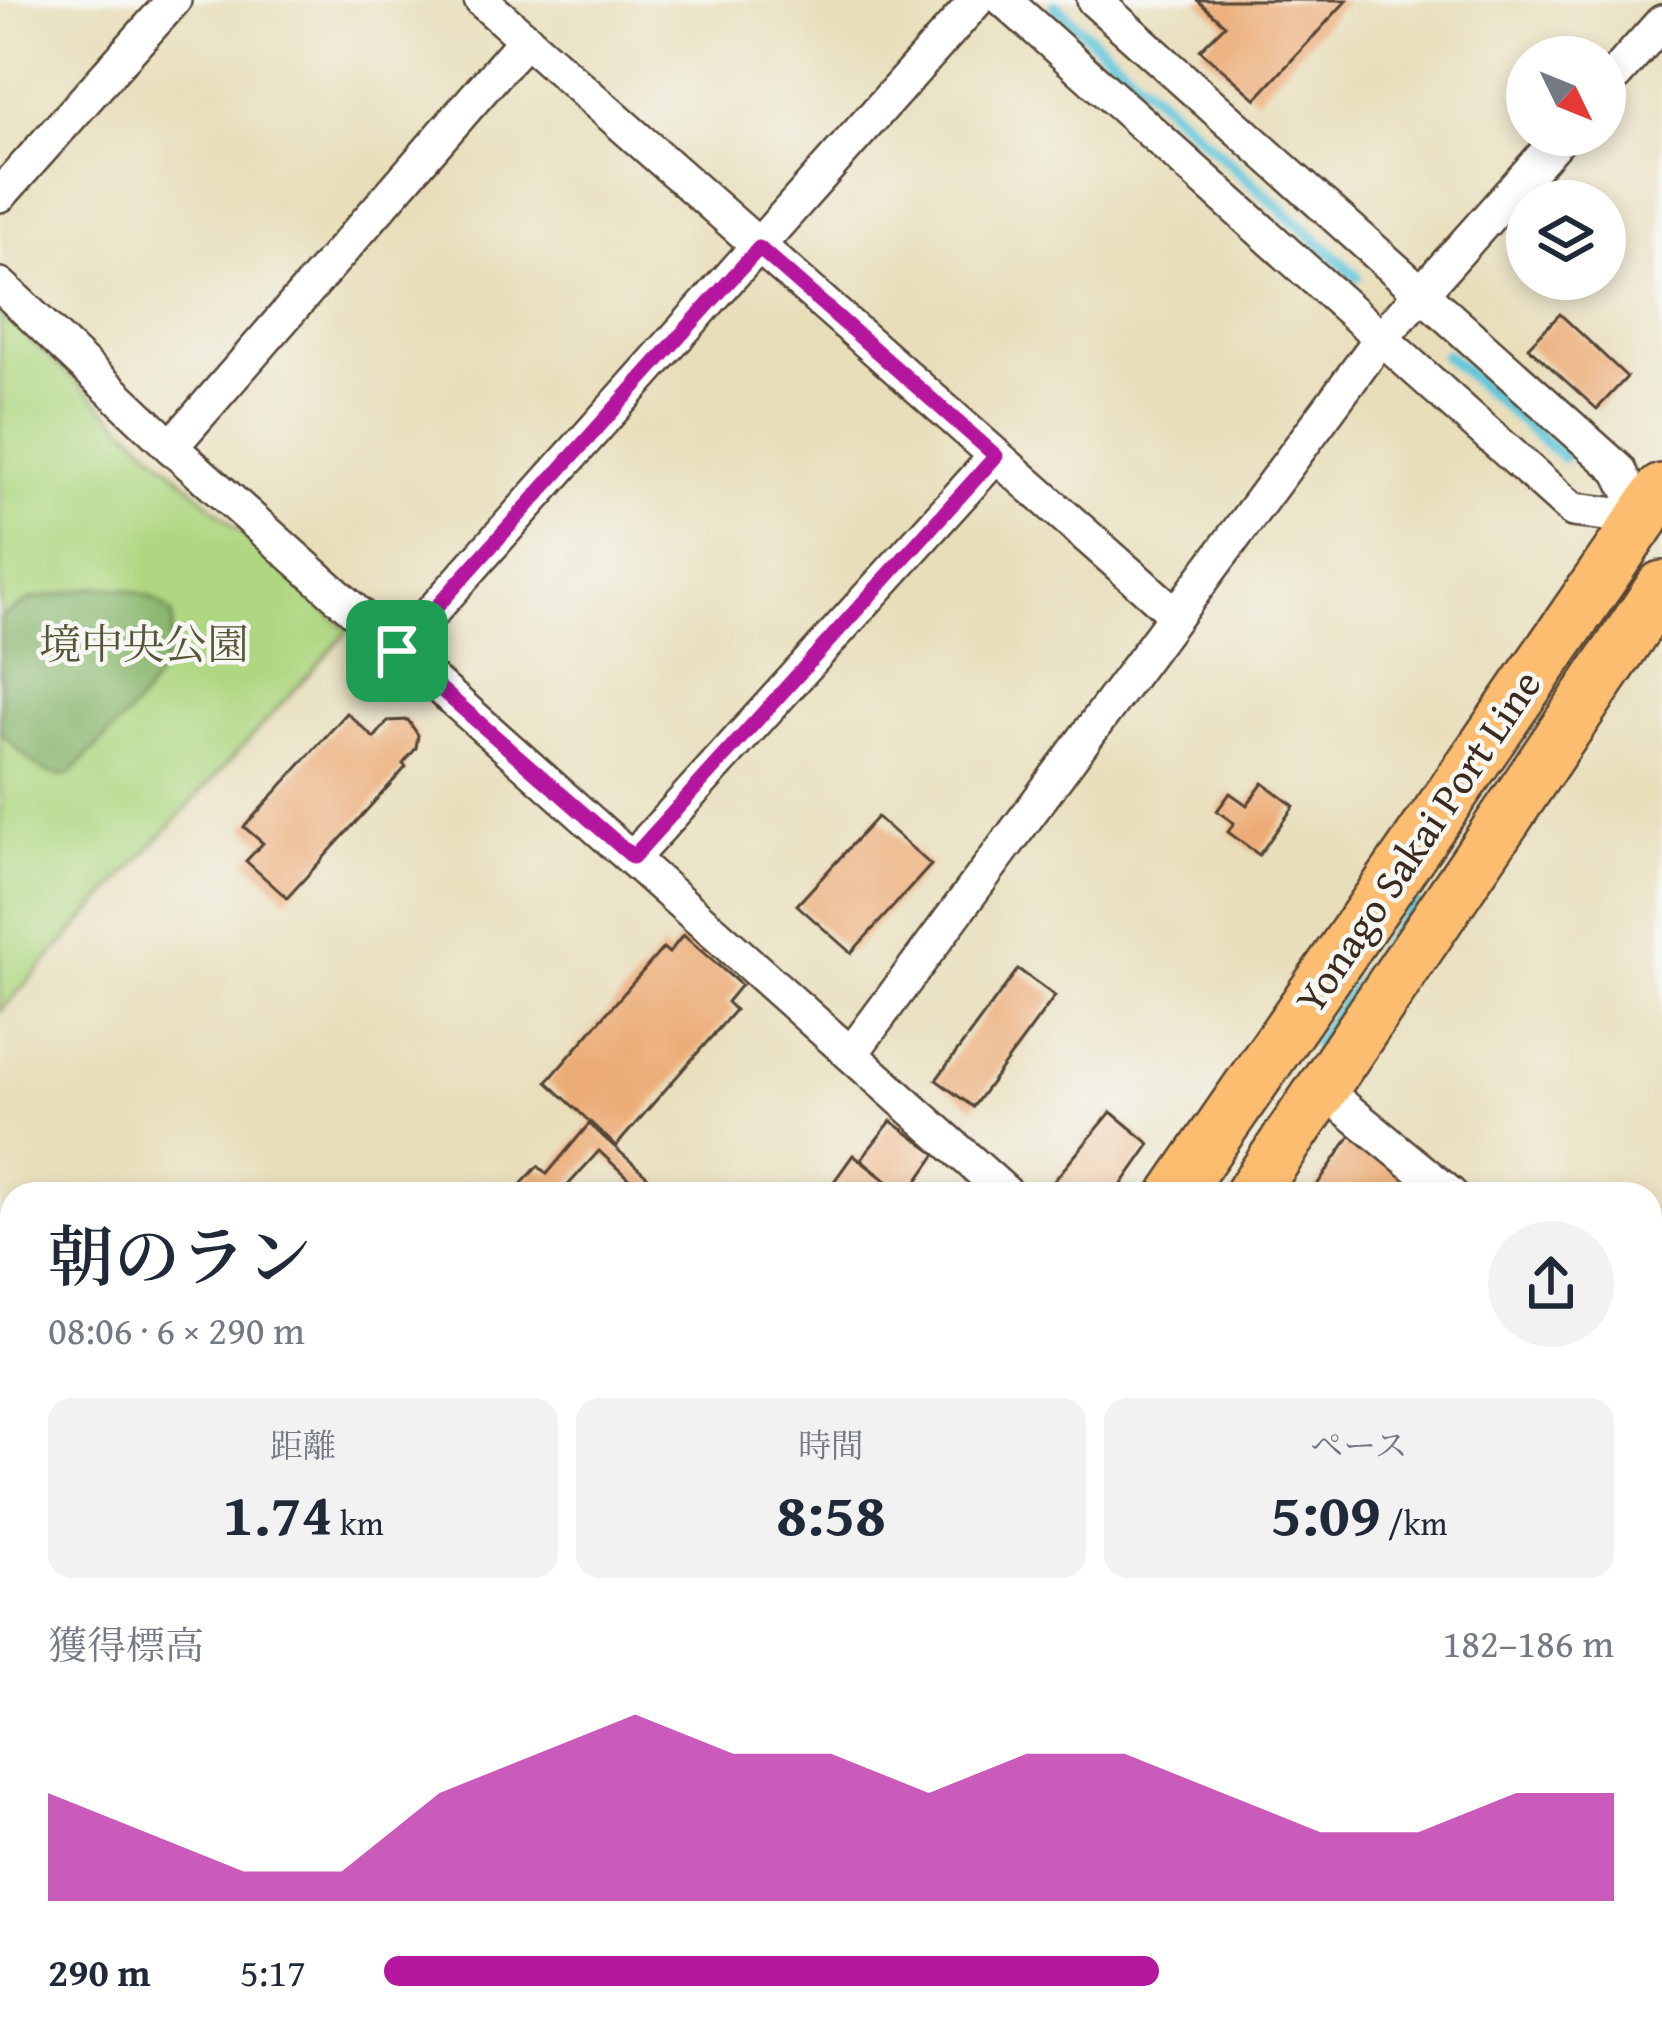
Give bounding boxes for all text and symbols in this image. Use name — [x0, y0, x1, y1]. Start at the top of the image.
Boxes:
north arrow — [1506, 36, 1626, 156]
map controls — [1506, 36, 1626, 300]
button: layers — [1506, 180, 1626, 300]
pin — [346, 600, 448, 702]
park label: 境中央公園 — [39, 613, 249, 674]
icon: arrive — [364, 618, 430, 684]
street label: Yonago Sakai Port Line — [1279, 657, 1555, 1025]
text: 朝のラン — [48, 1207, 312, 1304]
button: share — [1488, 1221, 1614, 1347]
text: 08:06 · 6 × 290 m — [48, 1301, 305, 1358]
text: 距離 — [270, 1421, 336, 1469]
text: 時間 — [798, 1421, 864, 1469]
text: ペース — [1310, 1421, 1408, 1469]
text: 1.74 — [222, 1469, 333, 1557]
text: 8:58 — [776, 1469, 886, 1557]
text: 5:09 — [1271, 1469, 1381, 1557]
text: km — [333, 1499, 384, 1547]
text: /km — [1381, 1499, 1447, 1547]
text: 182–186 m — [1442, 1614, 1614, 1671]
text: 獲得標高 — [48, 1616, 204, 1673]
text: 290 m — [48, 1943, 151, 2000]
text: 5:17 — [240, 1943, 306, 2000]

